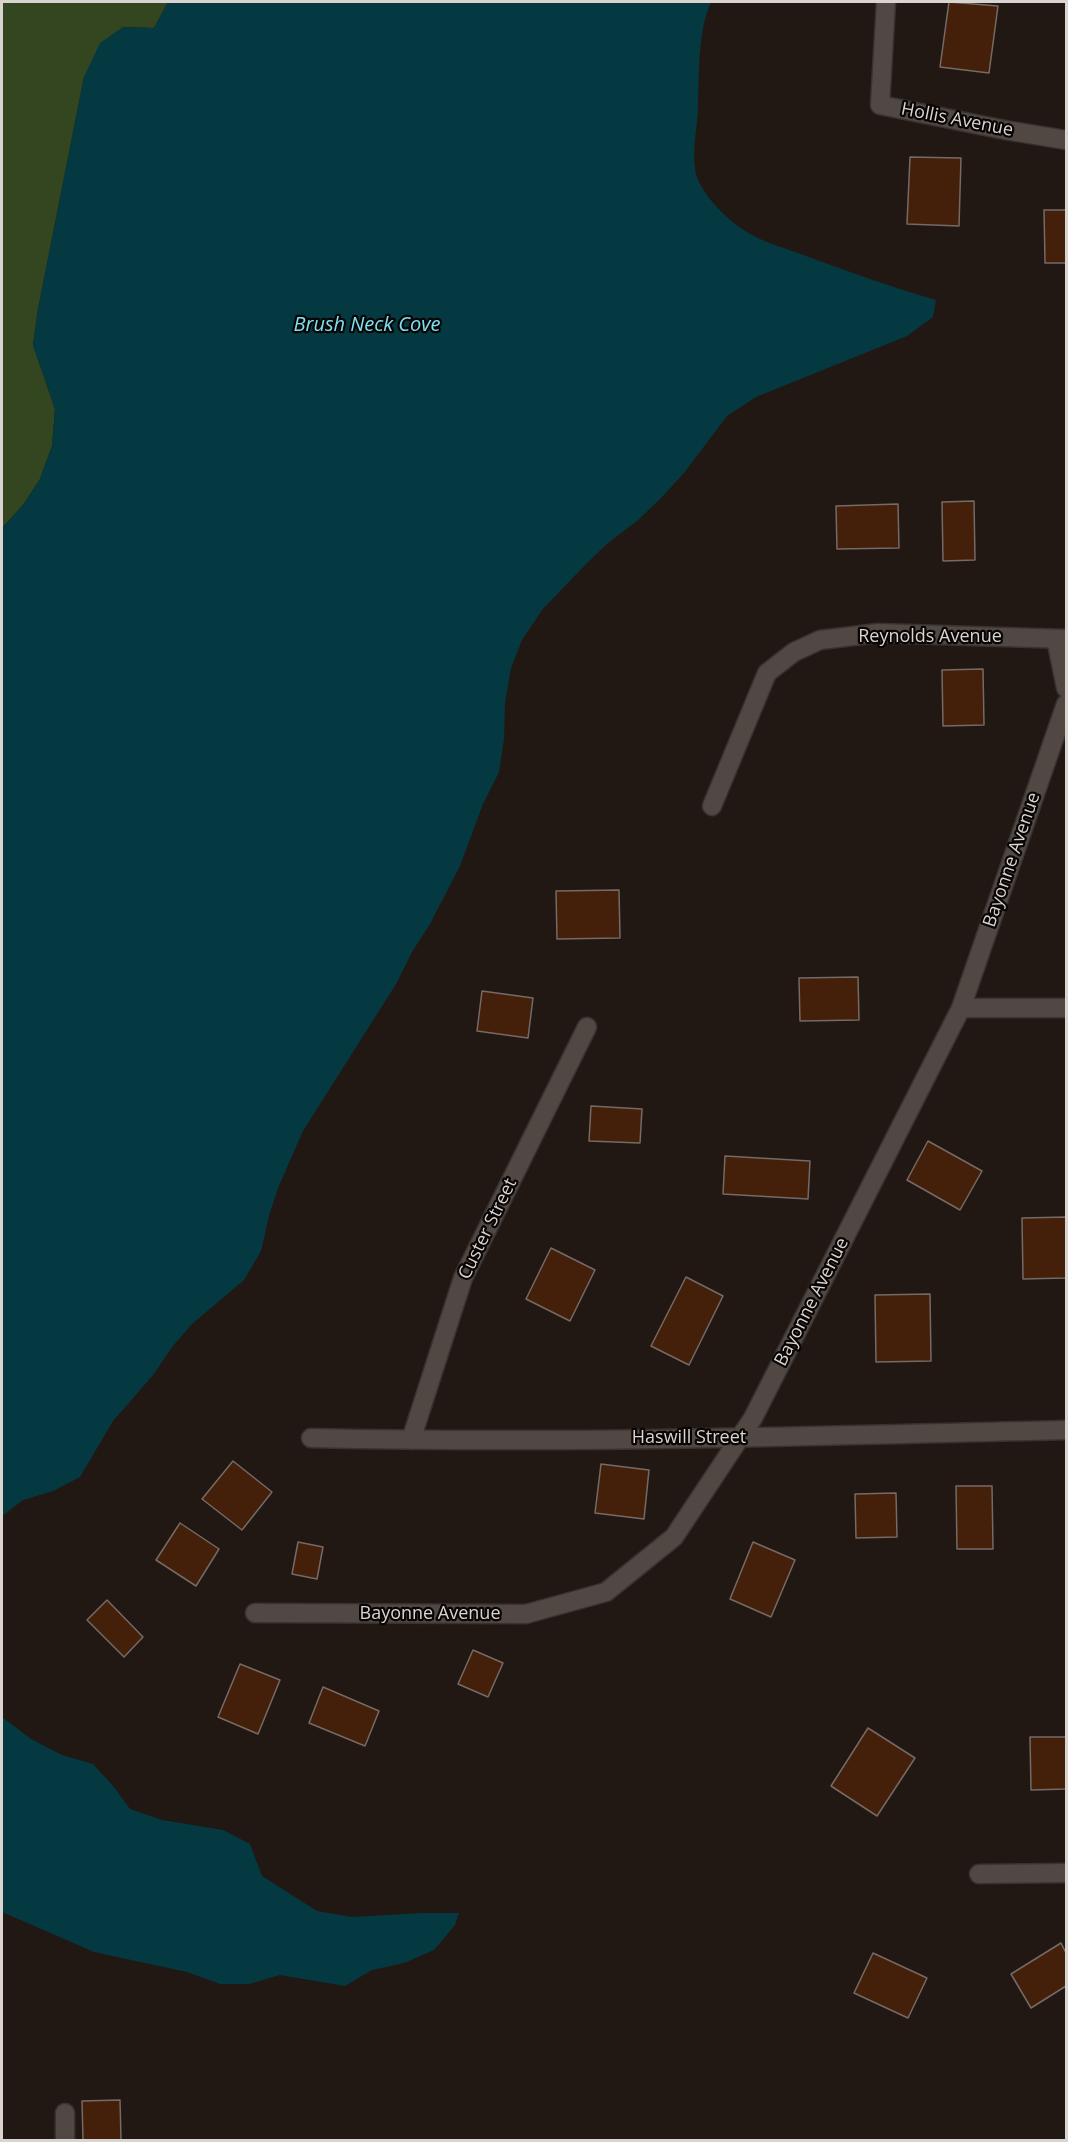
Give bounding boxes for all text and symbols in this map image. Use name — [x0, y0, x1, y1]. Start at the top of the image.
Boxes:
street label: Hollis Avenue — [899, 99, 1015, 141]
water label: Brush Neck Cove — [293, 313, 441, 337]
street label: Reynolds Avenue — [858, 626, 1002, 648]
street label: Bayonne Avenue — [979, 790, 1045, 930]
street label: Custer Street — [454, 1175, 522, 1283]
street label: Bayonne Avenue — [770, 1234, 854, 1370]
street label: Haswill Street — [632, 1427, 746, 1449]
street label: Bayonne Avenue — [359, 1603, 501, 1625]

